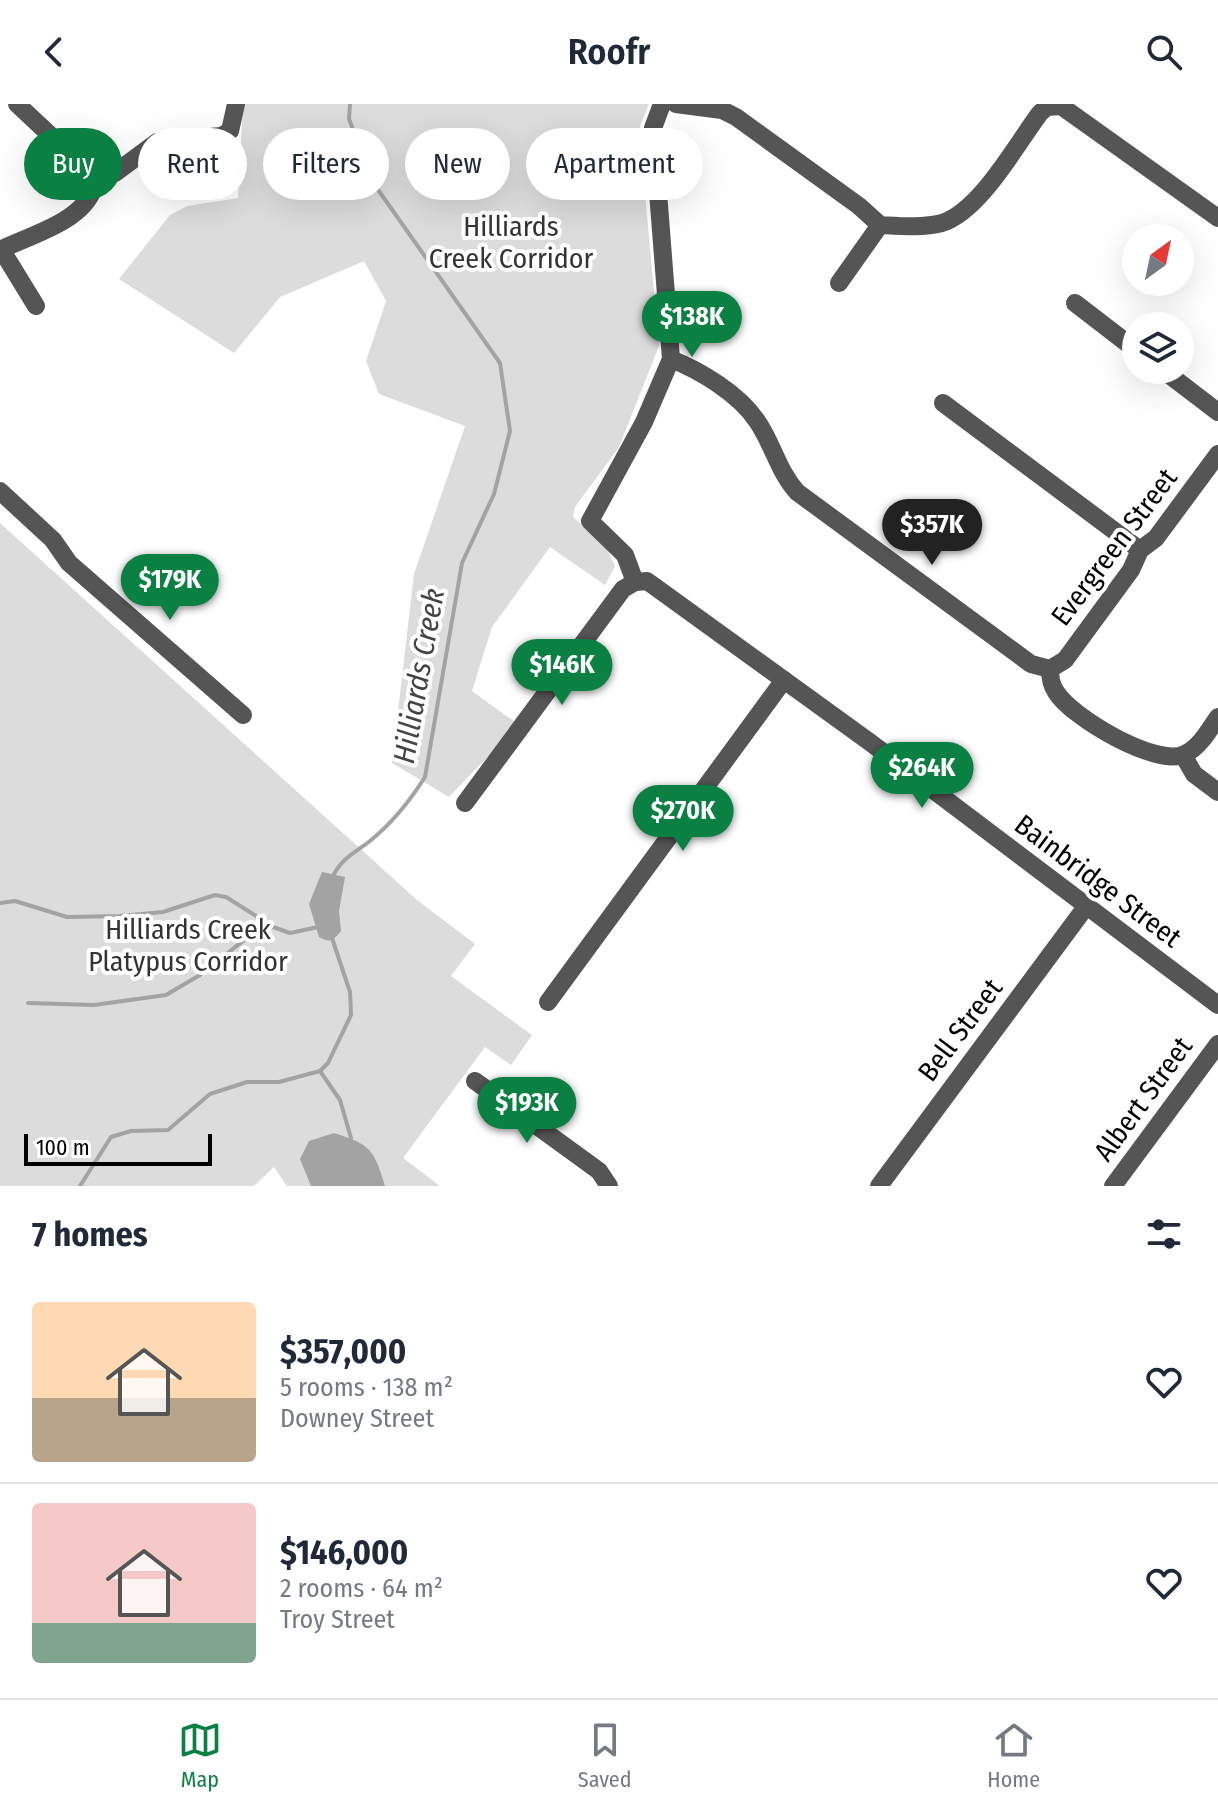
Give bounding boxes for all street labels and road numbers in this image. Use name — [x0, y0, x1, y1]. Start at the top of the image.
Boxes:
street label: Evergreen Street — [1044, 461, 1184, 632]
street label: Bainbridge Street — [1008, 808, 1188, 955]
street label: Bell Street — [911, 972, 1010, 1088]
street label: Albert Street — [1087, 1030, 1200, 1167]

